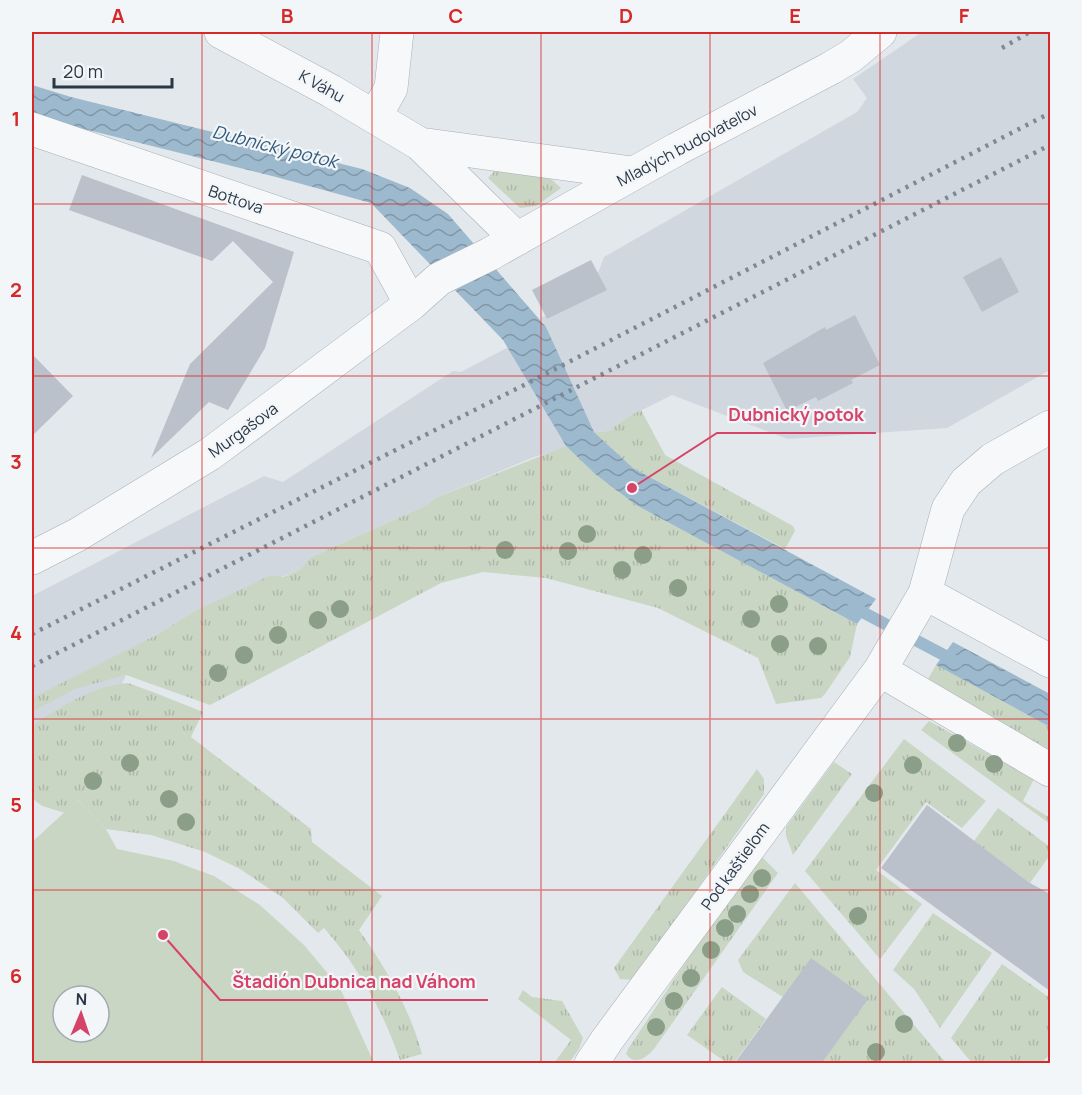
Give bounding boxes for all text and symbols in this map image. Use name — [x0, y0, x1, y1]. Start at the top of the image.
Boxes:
text: A — [111, 2, 125, 29]
text: B — [281, 2, 294, 29]
text: C — [449, 2, 463, 29]
text: D — [619, 2, 633, 29]
text: E — [789, 2, 801, 29]
text: F — [959, 2, 970, 29]
scale bar — [54, 51, 172, 89]
text: 20 m — [63, 59, 103, 83]
street label: K Váhu — [295, 64, 349, 108]
street label: Mladých budovateľov — [613, 99, 761, 191]
text: 1 — [12, 105, 20, 132]
water label: Dubnický potok — [210, 119, 343, 174]
street label: Bottova — [206, 179, 266, 219]
text: 2 — [10, 276, 22, 303]
street label: Murgašova — [204, 397, 282, 463]
callout: Dubnický potok — [717, 397, 876, 433]
text: Dubnický potok — [728, 402, 865, 426]
text: 3 — [10, 448, 22, 475]
text: 4 — [10, 619, 22, 646]
text: 5 — [10, 791, 22, 818]
street label: Pod kaštieľom — [696, 818, 774, 914]
text: 6 — [10, 962, 22, 989]
callout: Štadión Dubnica nad Váhom — [220, 964, 488, 1000]
text: Štadión Dubnica nad Váhom — [232, 969, 476, 993]
north arrow — [51, 984, 111, 1044]
text: N — [75, 988, 88, 1010]

